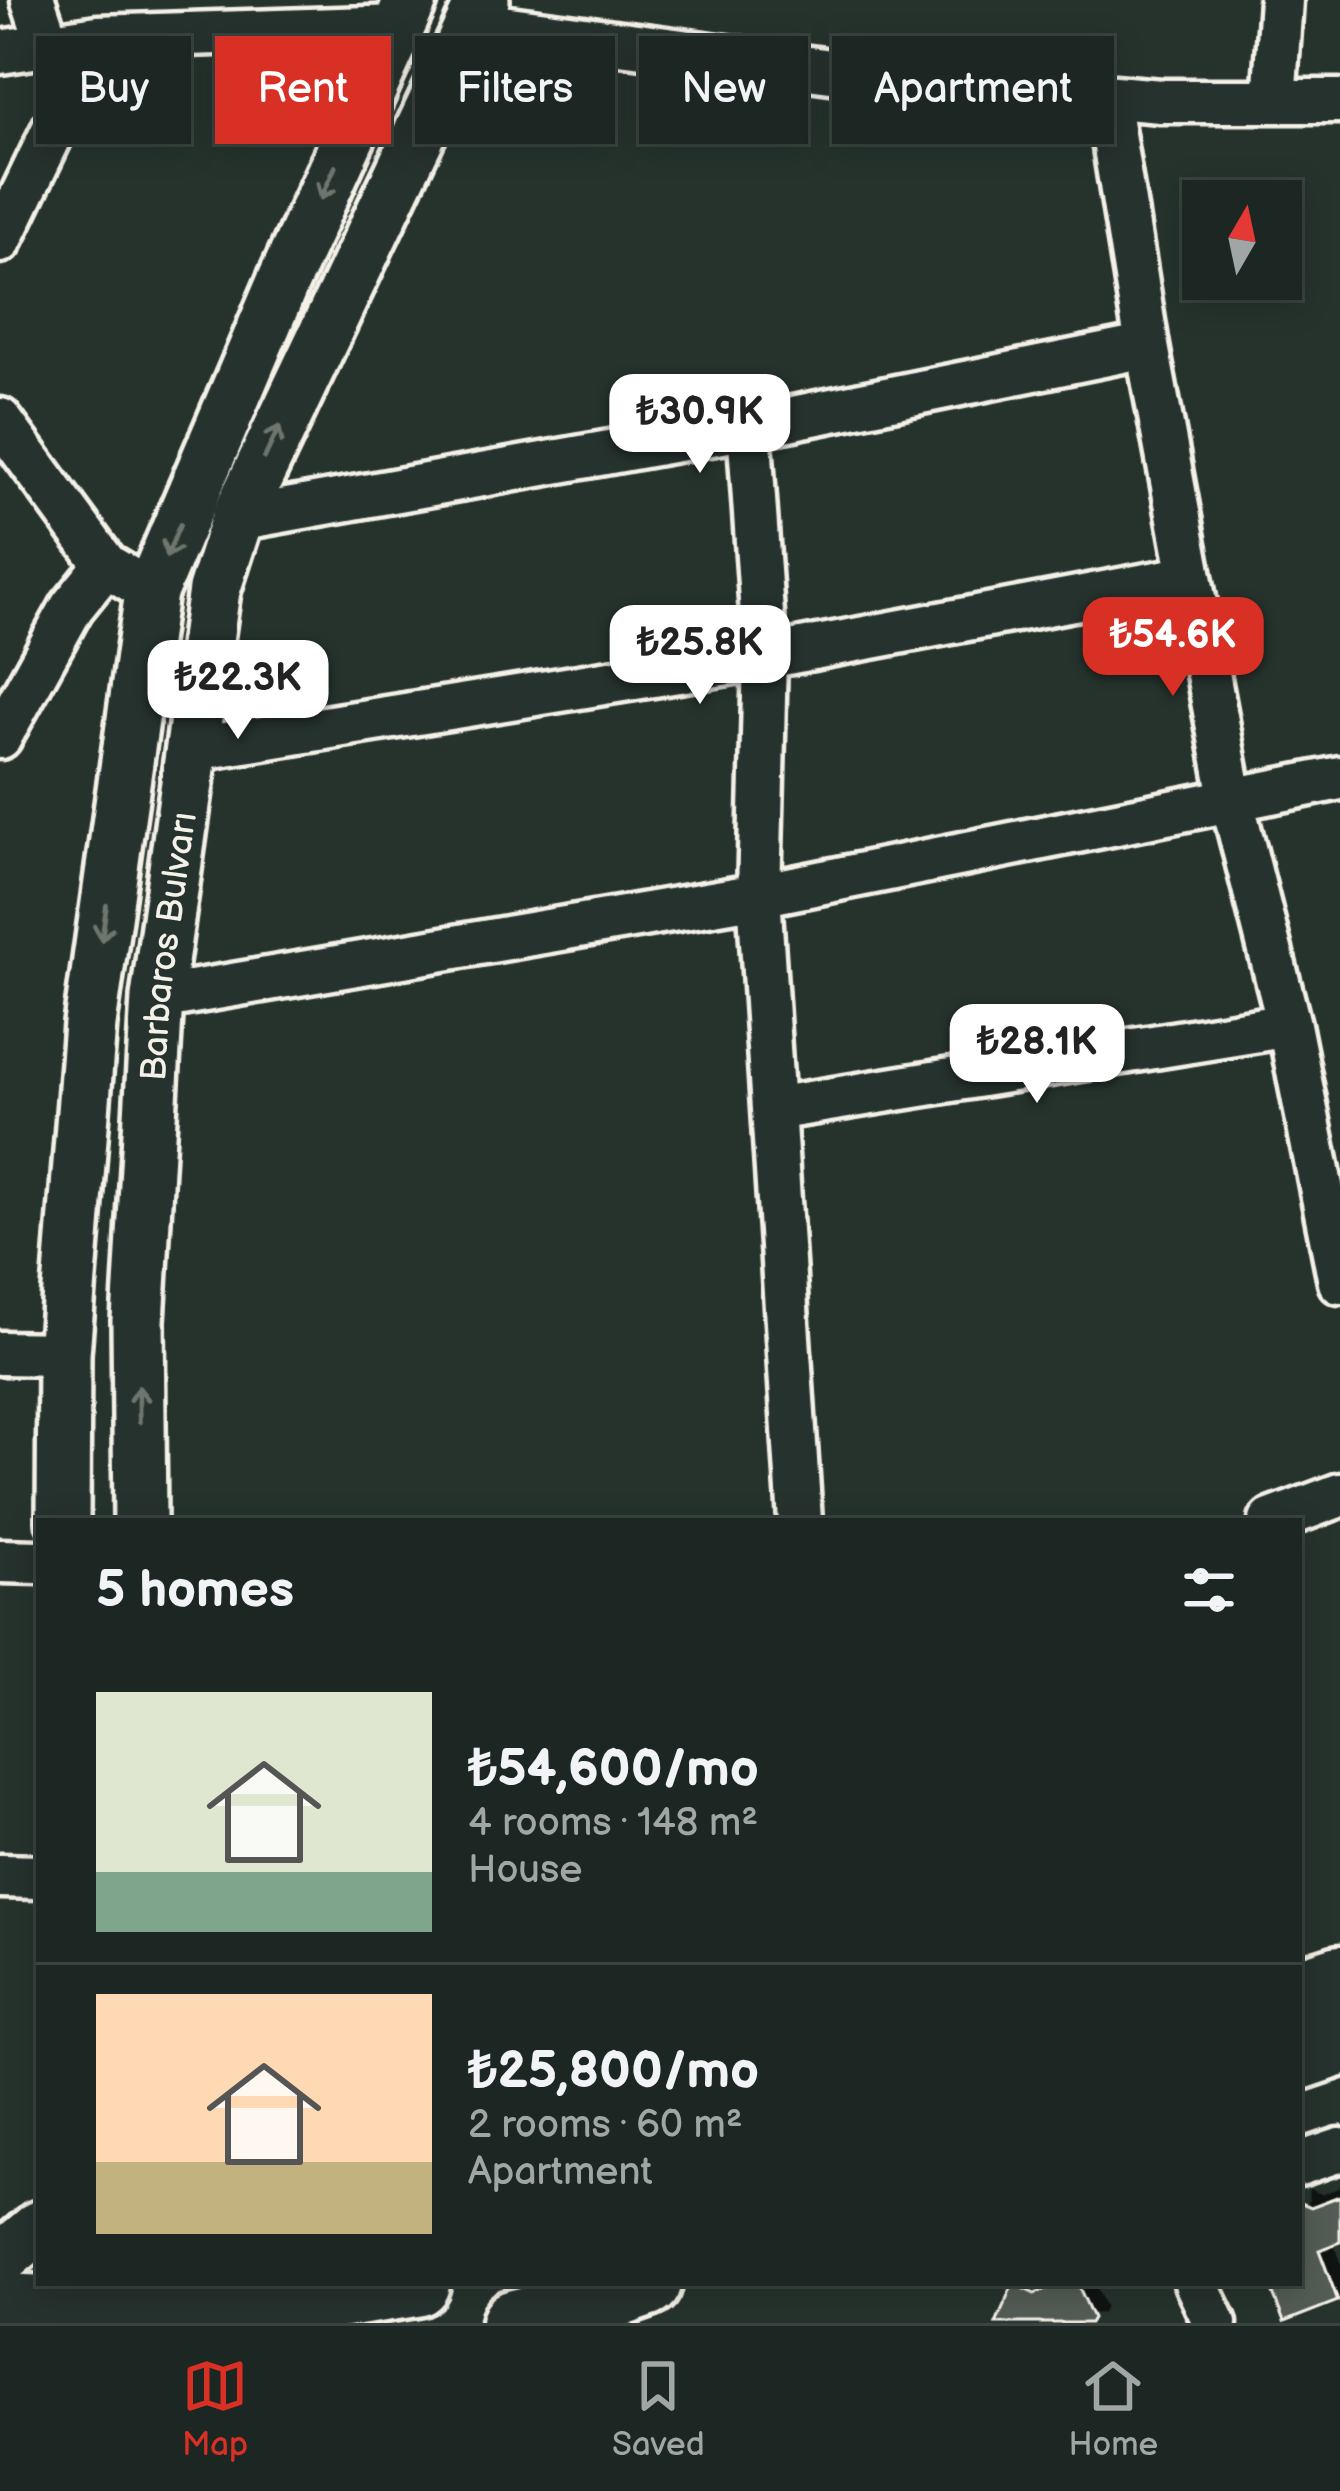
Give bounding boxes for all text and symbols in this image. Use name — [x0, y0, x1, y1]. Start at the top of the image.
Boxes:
chip: Buy — [36, 36, 191, 144]
chip: Rent — [215, 36, 391, 144]
chip: Filters — [415, 36, 615, 144]
chip: New — [639, 36, 808, 144]
chip: Apartment — [832, 36, 1114, 144]
one-way arrow — [316, 164, 338, 200]
north arrow — [1182, 180, 1302, 300]
map controls — [1182, 180, 1302, 300]
pin: ₺30.9K — [602, 374, 798, 476]
text: ₺30.9K — [636, 389, 764, 436]
one-way arrow — [263, 425, 285, 461]
one-way arrow — [161, 522, 182, 559]
pin: ₺54.6K — [1075, 597, 1271, 699]
pin: ₺25.8K — [602, 605, 798, 707]
text: ₺54.6K — [1110, 612, 1236, 659]
text: ₺25.8K — [637, 620, 763, 667]
pin: ₺22.3K — [140, 640, 336, 742]
text: ₺22.3K — [175, 655, 301, 702]
street label: Barbaros Bulvarı — [133, 809, 207, 1082]
one-way arrow — [92, 903, 115, 942]
pin: ₺28.1K — [939, 1004, 1135, 1106]
text: ₺28.1K — [977, 1019, 1097, 1066]
one-way arrow — [127, 1385, 150, 1424]
icon: filters — [1176, 1557, 1242, 1623]
text: 5 homes — [96, 1560, 294, 1621]
text: ₺54,600/mo — [468, 1739, 759, 1800]
icon: home — [192, 1740, 336, 1884]
text: 4 rooms · 148 m² — [468, 1800, 758, 1847]
text: House — [468, 1847, 582, 1894]
text: ₺25,800/mo — [468, 2041, 759, 2102]
icon: home — [192, 2042, 336, 2186]
text: 2 rooms · 60 m² — [468, 2102, 743, 2149]
text: Apartment — [468, 2149, 652, 2196]
tab: Map — [182, 2353, 248, 2465]
tab: Saved — [612, 2353, 705, 2465]
tab: Home — [1068, 2353, 1158, 2465]

